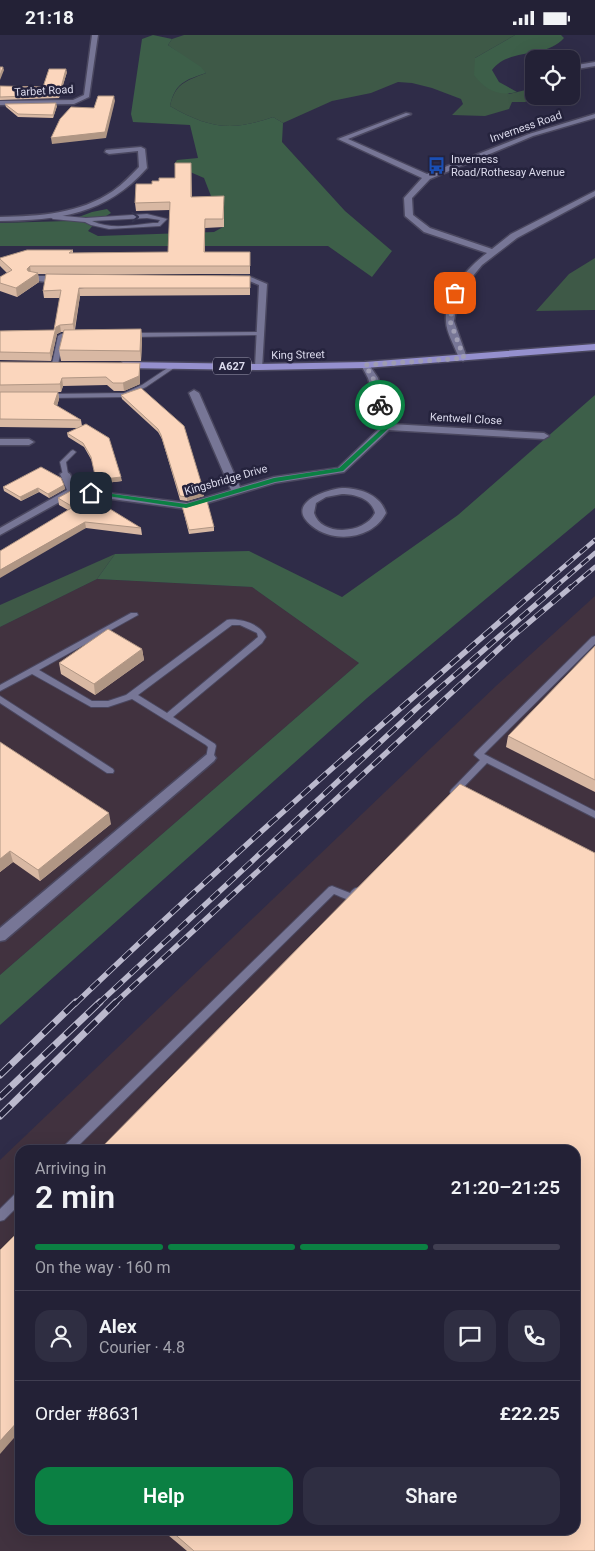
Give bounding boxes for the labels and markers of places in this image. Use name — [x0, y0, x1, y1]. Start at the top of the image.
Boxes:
place label: Inverness Road/Rothesay Avenue — [451, 153, 565, 179]
bus stop icon: Inverness Road/Rothesay Avenue — [427, 155, 447, 175]
pin — [434, 272, 476, 314]
pin — [70, 472, 112, 514]

